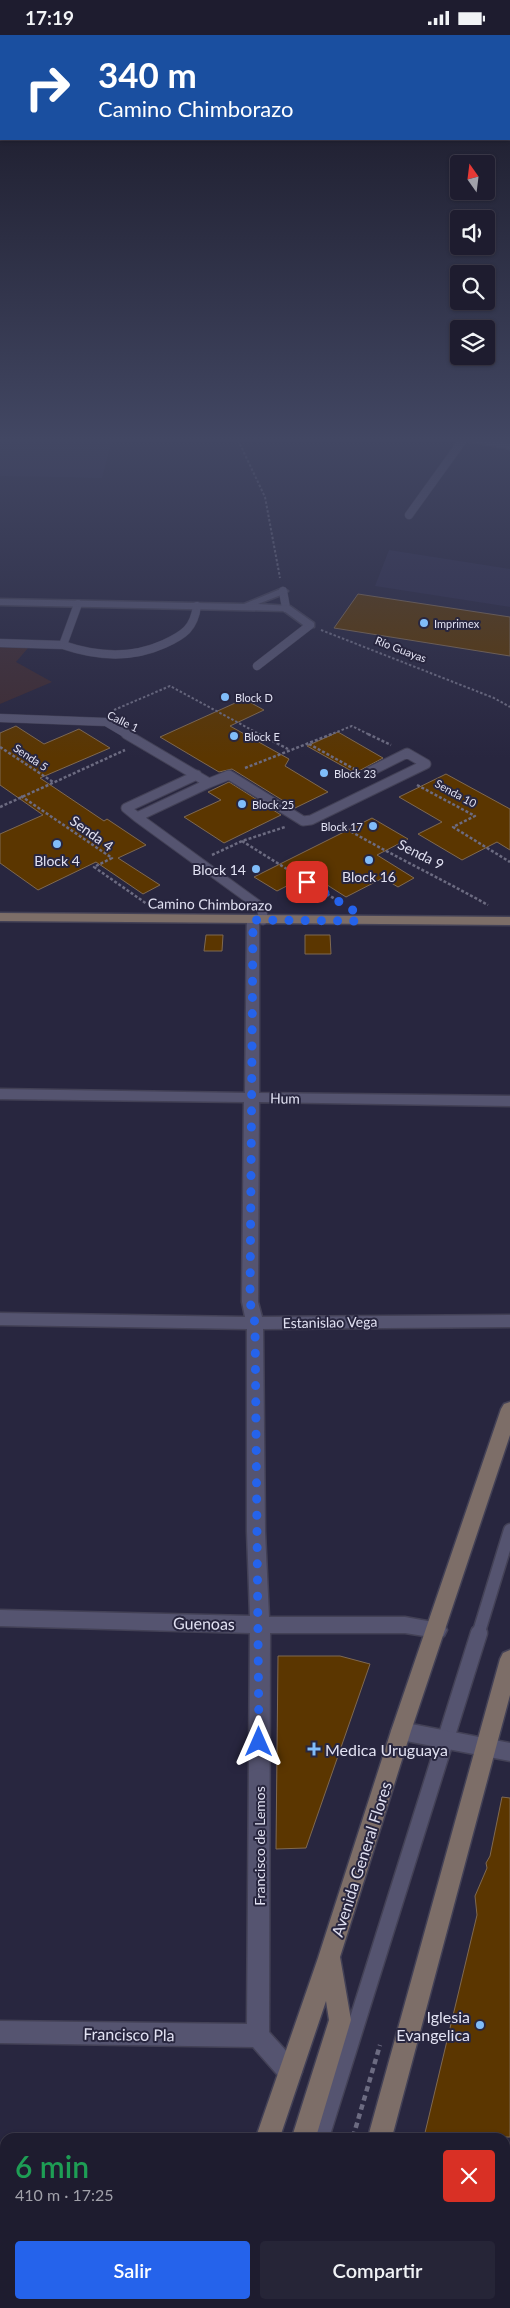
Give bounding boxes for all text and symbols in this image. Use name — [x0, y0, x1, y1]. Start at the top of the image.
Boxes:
text: 17:19 — [25, 6, 74, 29]
text: 340 m — [98, 53, 197, 95]
icon: right — [15, 55, 80, 120]
text: Camino Chimborazo — [98, 95, 294, 122]
north arrow — [450, 155, 495, 200]
map controls — [450, 155, 495, 365]
button: sound — [450, 210, 495, 255]
button: search — [450, 265, 495, 310]
button: layers — [450, 320, 495, 365]
marker: Imprimex — [418, 617, 430, 629]
place label: Imprimex — [434, 617, 480, 630]
street label: Río Guayas — [374, 633, 429, 665]
marker: Block D — [219, 691, 231, 703]
place label: Block D — [235, 691, 273, 704]
street label: Calle 1 — [105, 708, 141, 734]
marker: Block E — [228, 730, 240, 742]
place label: Block E — [244, 730, 280, 743]
street label: Senda 5 — [11, 741, 51, 773]
marker: Block 23 — [318, 767, 330, 779]
place label: Block 23 — [334, 767, 376, 780]
street label: Senda 10 — [433, 776, 479, 810]
marker: Block 25 — [236, 798, 248, 810]
place label: Block 25 — [252, 798, 294, 811]
street label: Senda 4 — [67, 812, 117, 854]
place label: Block 17 — [321, 820, 363, 833]
marker: Block 17 — [367, 820, 379, 832]
street label: Senda 9 — [395, 835, 447, 873]
marker: Block 4 — [51, 838, 63, 850]
place label: Block 4 — [34, 852, 80, 869]
marker: Block 16 — [363, 854, 375, 866]
place label: Block 14 — [192, 861, 246, 878]
pin — [286, 861, 328, 903]
marker: Block 14 — [250, 863, 262, 875]
icon: arrive — [293, 868, 321, 896]
place label: Block 16 — [342, 868, 396, 885]
street label: Camino Chimborazo — [148, 894, 272, 914]
street label: Hum — [270, 1089, 300, 1107]
street label: Estanislao Vega — [283, 1313, 377, 1331]
street label: Guenoas — [173, 1613, 235, 1633]
position arrow — [232, 1715, 284, 1767]
place label: Medica Uruguaya — [325, 1740, 448, 1759]
marker: Medica Uruguaya — [307, 1742, 321, 1756]
street label: Avenida General Flores — [327, 1779, 395, 1939]
street label: Francisco de Lemos — [251, 1786, 268, 1906]
place label: Iglesia Evangelica — [396, 2007, 470, 2044]
marker: Iglesia Evangelica — [474, 2019, 486, 2031]
street label: Francisco Pla — [83, 2024, 175, 2044]
text: 6 min — [15, 2148, 89, 2184]
button: close — [443, 2150, 495, 2202]
text: 410 m · 17:25 — [15, 2185, 114, 2204]
button: Salir — [15, 2241, 250, 2299]
button: Compartir — [260, 2241, 495, 2299]

